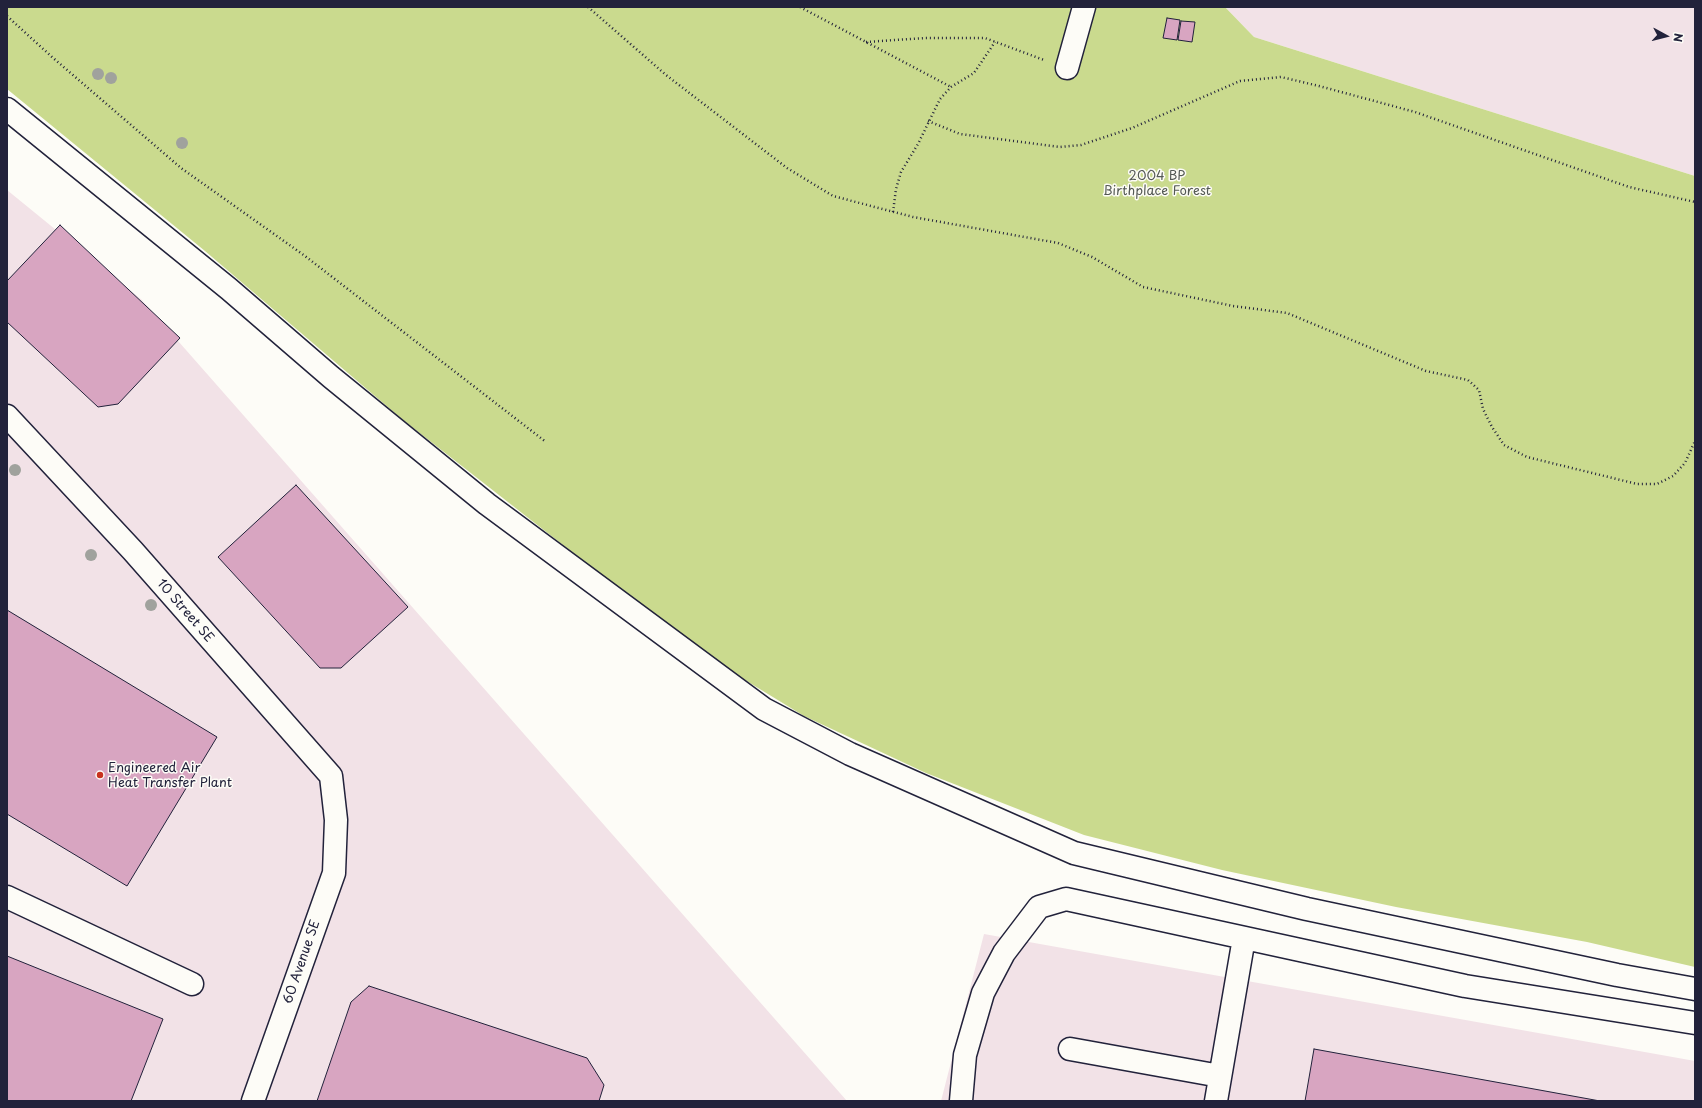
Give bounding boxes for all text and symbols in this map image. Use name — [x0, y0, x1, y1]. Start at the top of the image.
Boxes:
north arrow — [1646, 16, 1686, 56]
text: N — [1669, 32, 1687, 43]
park label: 2004 BP Birthplace Forest — [1103, 168, 1211, 199]
street label: 10 Street SE — [153, 576, 217, 646]
place label: Engineered Air Heat Transfer Plant — [108, 760, 232, 791]
marker: Engineered Air Heat Transfer Plant — [95, 770, 105, 780]
street label: 60 Avenue SE — [280, 918, 324, 1006]

